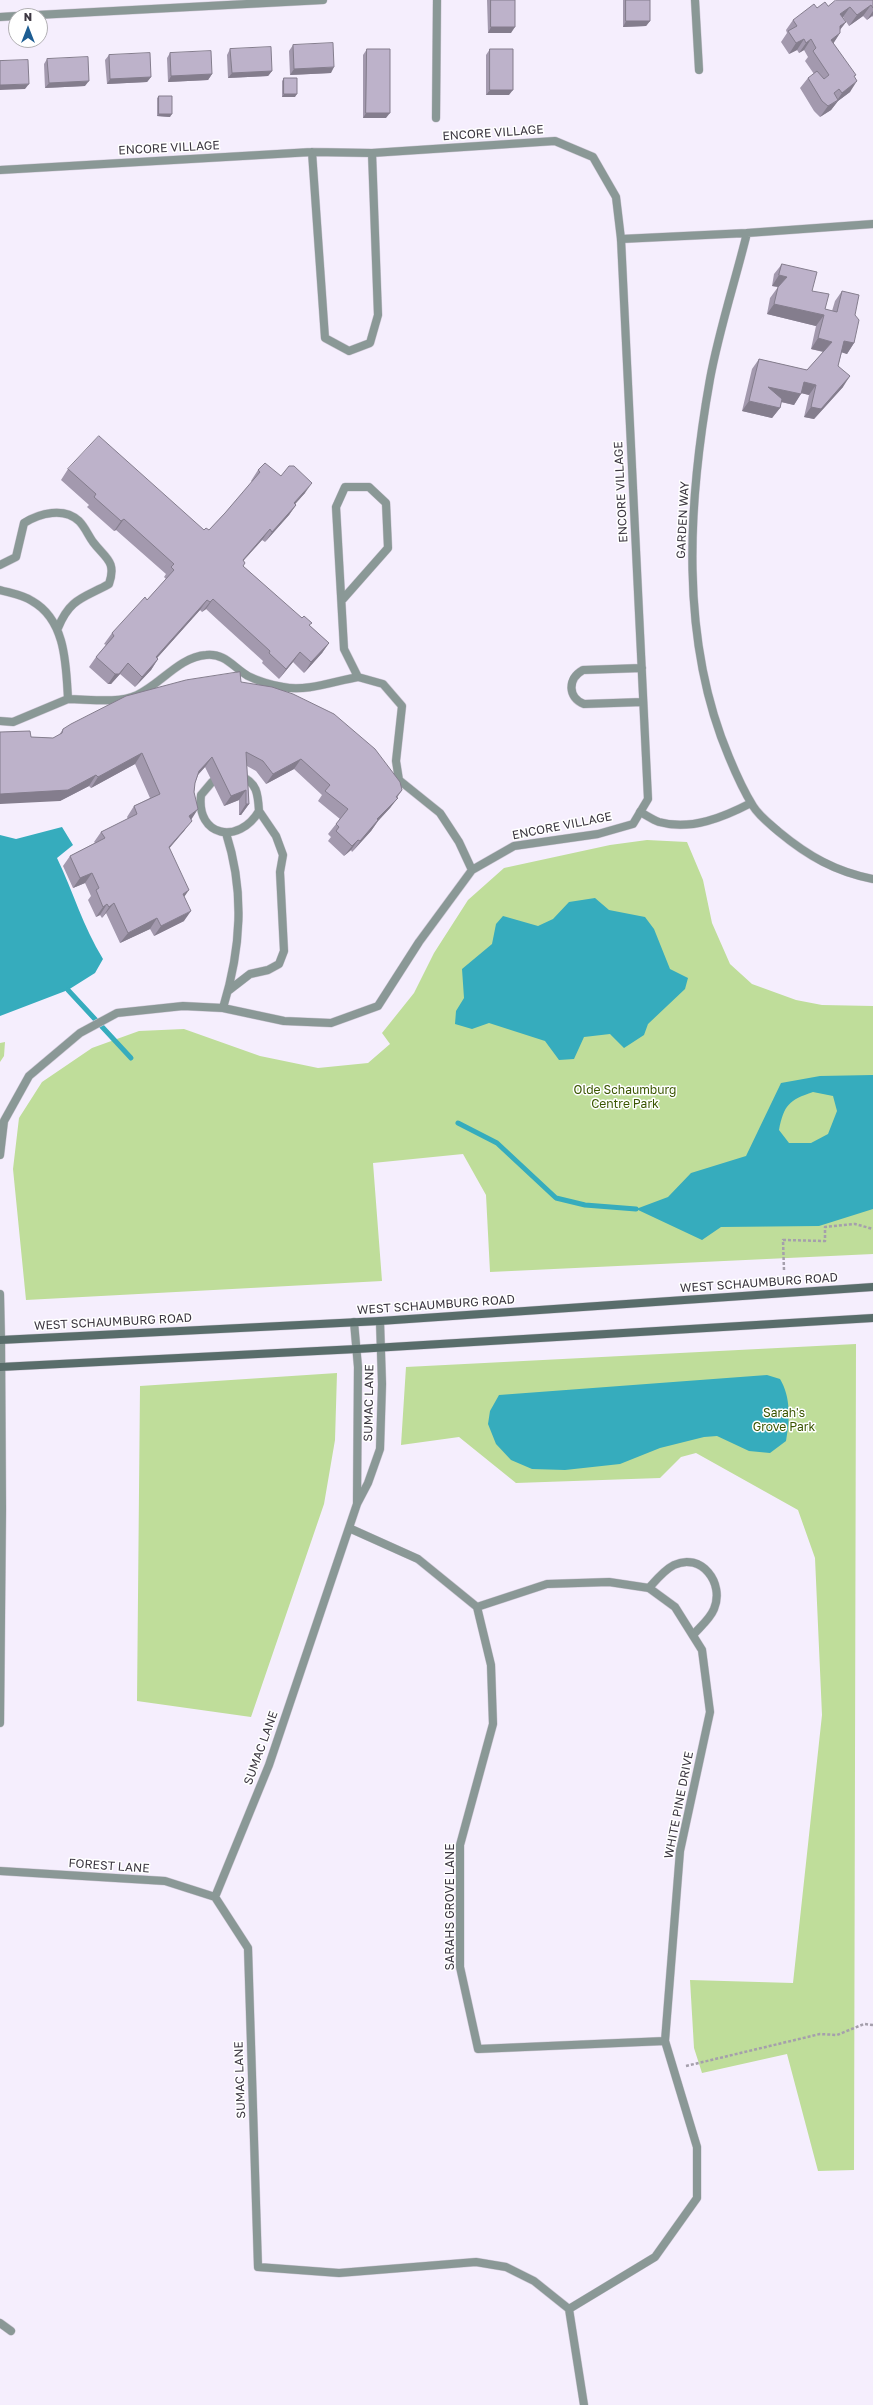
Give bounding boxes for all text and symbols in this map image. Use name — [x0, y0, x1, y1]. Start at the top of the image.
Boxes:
north arrow — [8, 8, 48, 48]
text: N — [24, 10, 32, 23]
street label: ENCORE VILLAGE — [442, 122, 544, 144]
street label: ENCORE VILLAGE — [118, 138, 220, 158]
street label: ENCORE VILLAGE — [611, 441, 631, 543]
street label: GARDEN WAY — [674, 481, 692, 559]
street label: ENCORE VILLAGE — [511, 809, 613, 843]
park label: Olde Schaumburg Centre Park — [574, 1083, 676, 1111]
street label: WEST SCHAUMBURG ROAD — [680, 1270, 838, 1296]
street label: WEST SCHAUMBURG ROAD — [357, 1292, 515, 1318]
street label: WEST SCHAUMBURG ROAD — [34, 1311, 192, 1333]
street label: SUMAC LANE — [361, 1364, 377, 1442]
park label: Sarah's Grove Park — [753, 1406, 815, 1434]
street label: SUMAC LANE — [241, 1709, 281, 1787]
street label: WHITE PINE DRIVE — [662, 1750, 696, 1860]
street label: SARAHS GROVE LANE — [443, 1844, 457, 1970]
street label: FOREST LANE — [68, 1856, 150, 1876]
street label: SUMAC LANE — [231, 2041, 249, 2119]

